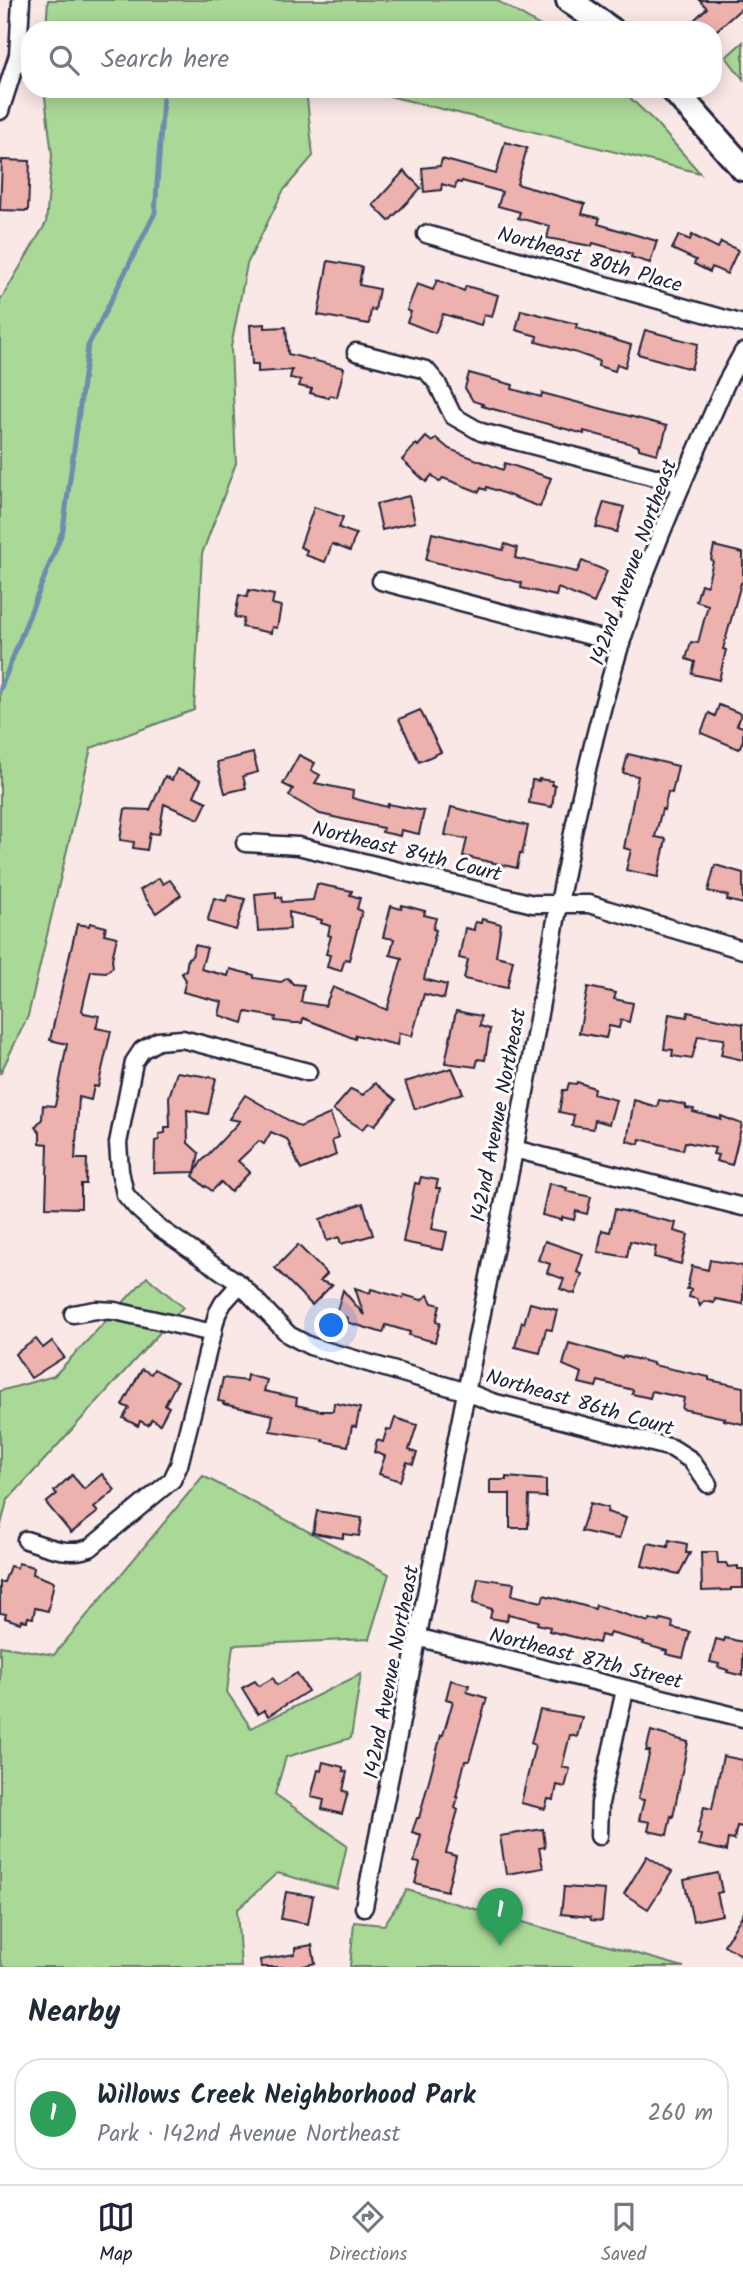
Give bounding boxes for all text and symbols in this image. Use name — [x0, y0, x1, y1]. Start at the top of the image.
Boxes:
search box — [21, 21, 722, 98]
text: Search here — [101, 39, 229, 81]
icon: search — [45, 41, 83, 79]
street label: Northeast 80th Place — [493, 218, 686, 303]
street label: 142nd Avenue Northeast — [582, 454, 687, 670]
street label: Northeast 84th Court — [308, 813, 506, 892]
street label: 142nd Avenue Northeast — [463, 1005, 537, 1225]
your location — [314, 1308, 348, 1342]
street label: Northeast 86th Court — [482, 1361, 678, 1446]
street label: 142nd Avenue Northeast — [356, 1562, 430, 1782]
street label: Northeast 87th Street — [485, 1619, 687, 1700]
pin: 1 — [477, 1888, 523, 1946]
text: Nearby — [28, 1989, 120, 2037]
text: Willows Creek Neighborhood Park — [97, 2075, 475, 2117]
text: 1 — [50, 2096, 56, 2132]
text: 260 m — [648, 2096, 713, 2132]
text: Park · 142nd Avenue Northeast — [97, 2117, 400, 2153]
tab: Map — [97, 2198, 135, 2270]
tab: Directions — [329, 2198, 407, 2270]
tab: Saved — [601, 2198, 646, 2270]

